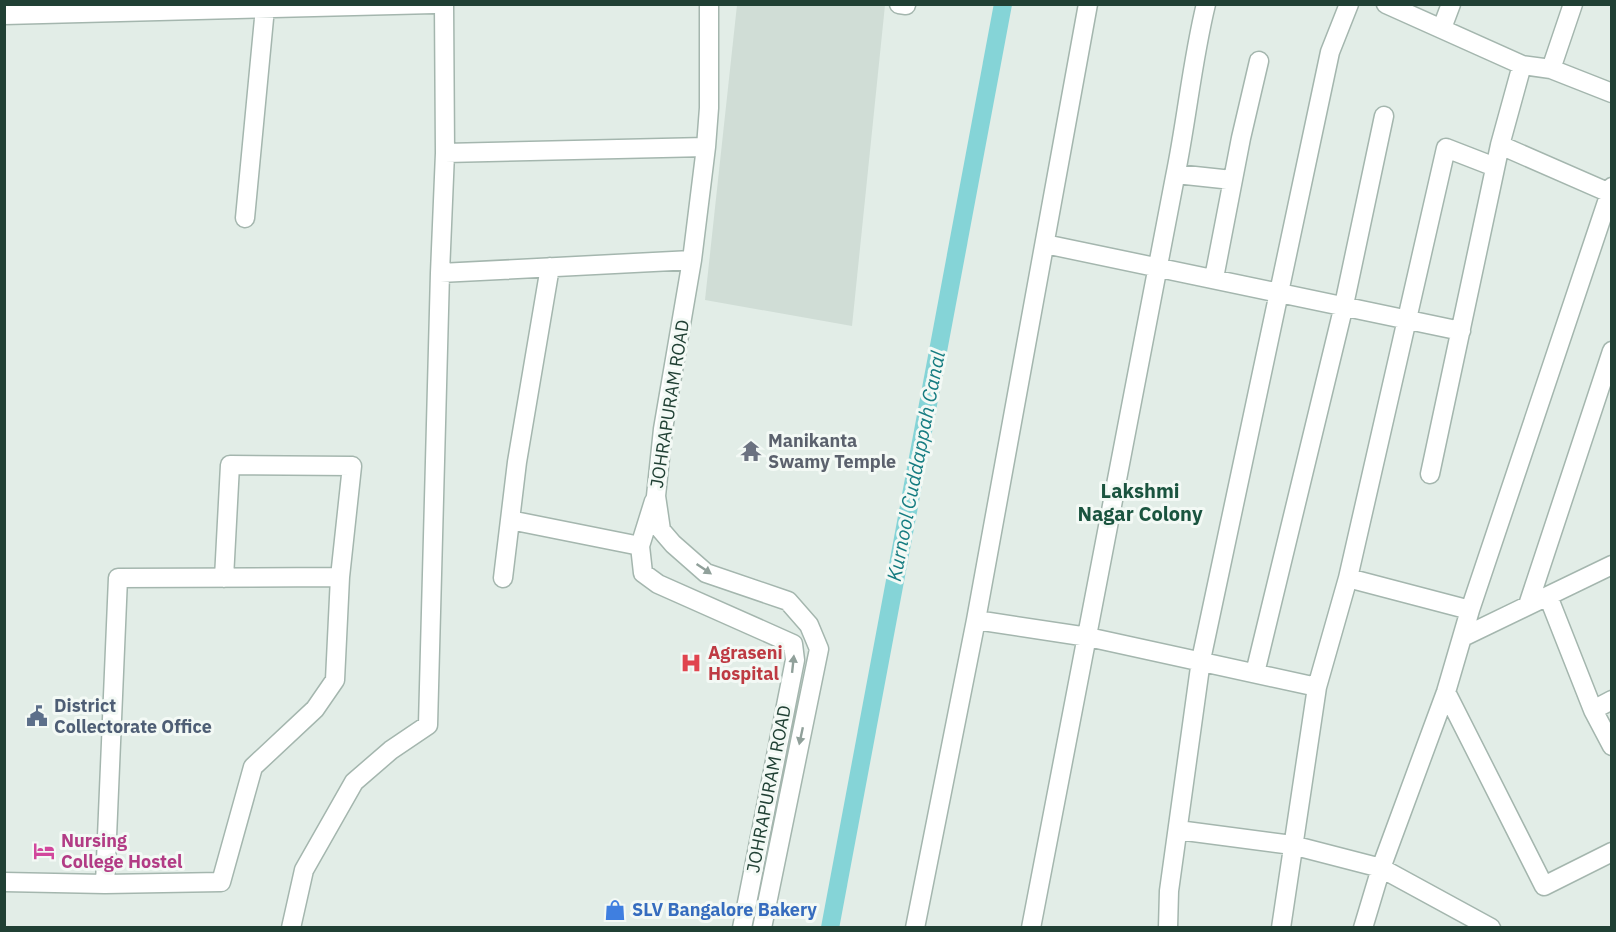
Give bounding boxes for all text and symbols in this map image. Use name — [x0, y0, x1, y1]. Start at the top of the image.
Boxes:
street label: JOHRAPURAM ROAD — [645, 318, 694, 490]
water label: Kurnool Cuddappah Canal — [880, 348, 951, 583]
place label: Manikanta Swamy Temple — [768, 429, 896, 473]
temple icon: Manikanta Swamy Temple — [739, 439, 763, 463]
district label: Lakshmi Nagar Colony — [1077, 477, 1203, 527]
one-way arrow — [696, 563, 712, 575]
place label: Agraseni Hospital — [708, 641, 783, 685]
hospital icon: Agraseni Hospital — [679, 651, 703, 675]
one-way arrow — [788, 654, 798, 673]
place label: District Collectorate Office — [54, 694, 212, 738]
street label: JOHRAPURAM ROAD — [741, 703, 796, 875]
public building icon: District Collectorate Office — [25, 704, 49, 728]
one-way arrow — [796, 727, 805, 746]
place label: Nursing College Hostel — [61, 829, 183, 873]
hotel icon: Nursing College Hostel — [32, 839, 56, 863]
shop icon: SLV Bangalore Bakery — [603, 898, 627, 922]
place label: SLV Bangalore Bakery — [632, 898, 817, 921]

